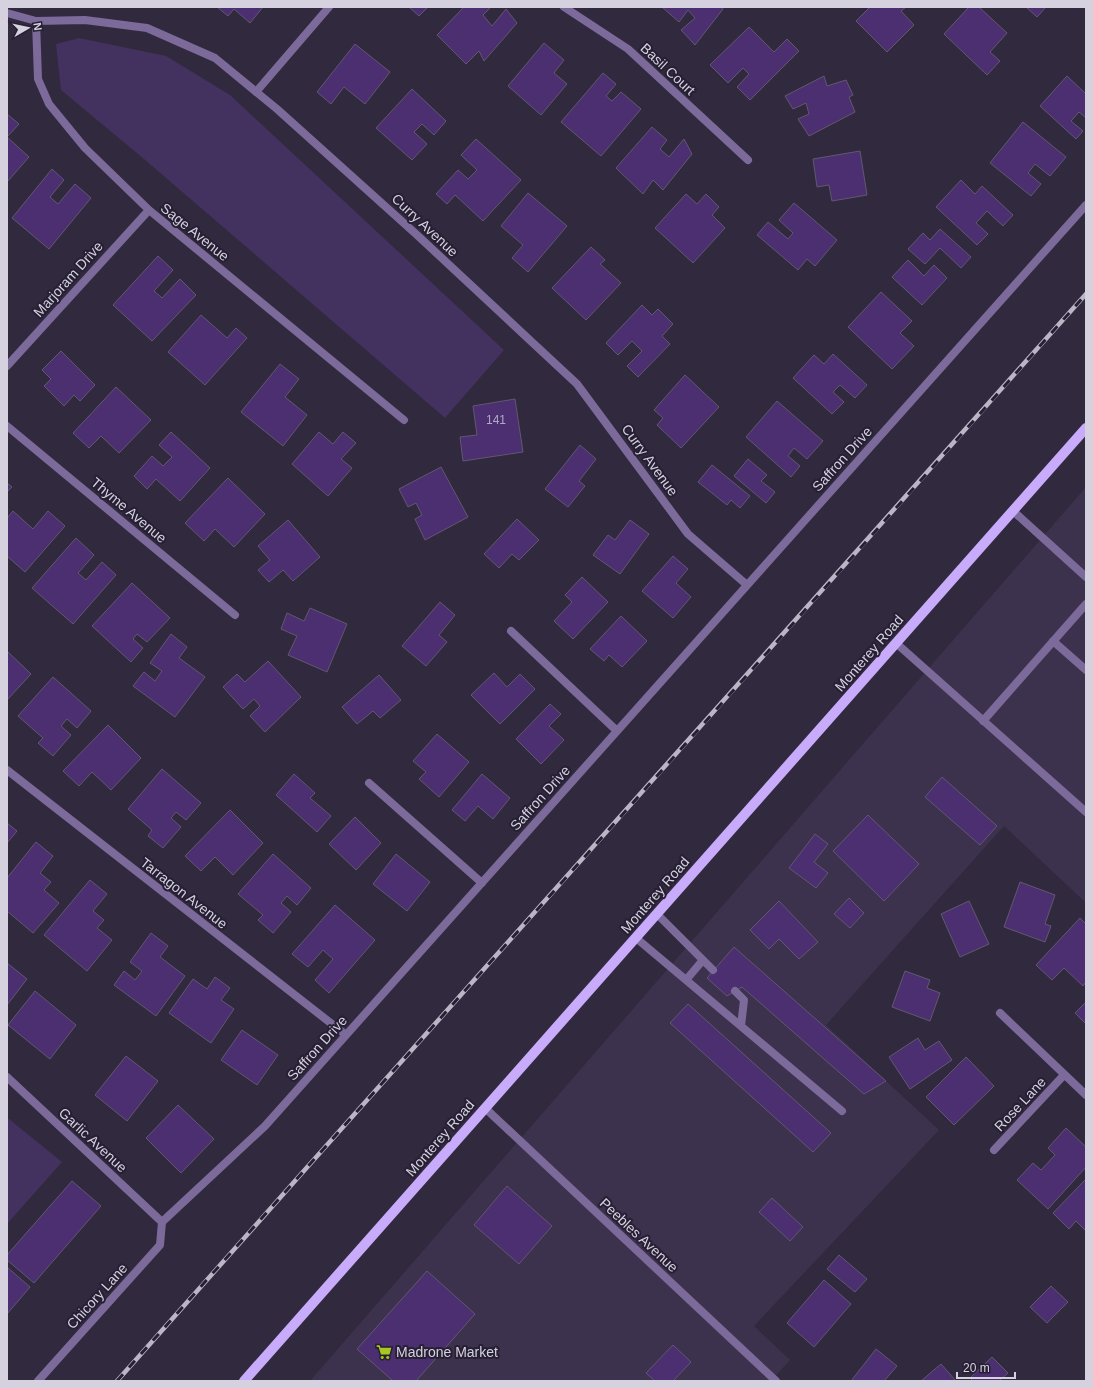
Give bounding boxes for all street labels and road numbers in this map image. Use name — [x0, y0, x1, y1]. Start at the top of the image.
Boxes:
street label: Basil Court — [638, 40, 699, 98]
street label: Curry Avenue — [389, 190, 462, 260]
street label: Sage Avenue — [158, 200, 232, 264]
street label: Marjoram Drive — [30, 238, 106, 320]
street label: Curry Avenue — [619, 421, 681, 499]
street label: Saffron Drive — [809, 423, 875, 495]
street label: Thyme Avenue — [88, 474, 170, 546]
street label: Monterey Road — [832, 612, 906, 694]
street label: Saffron Drive — [507, 762, 573, 834]
street label: Tarragon Avenue — [137, 854, 231, 932]
street label: Monterey Road — [618, 854, 692, 936]
street label: Saffron Drive — [284, 1012, 350, 1084]
street label: Rose Lane — [991, 1074, 1049, 1134]
street label: Monterey Road — [403, 1097, 477, 1179]
street label: Garlic Avenue — [56, 1105, 130, 1176]
street label: Peebles Avenue — [597, 1195, 682, 1275]
street label: Chicory Lane — [63, 1260, 131, 1332]

